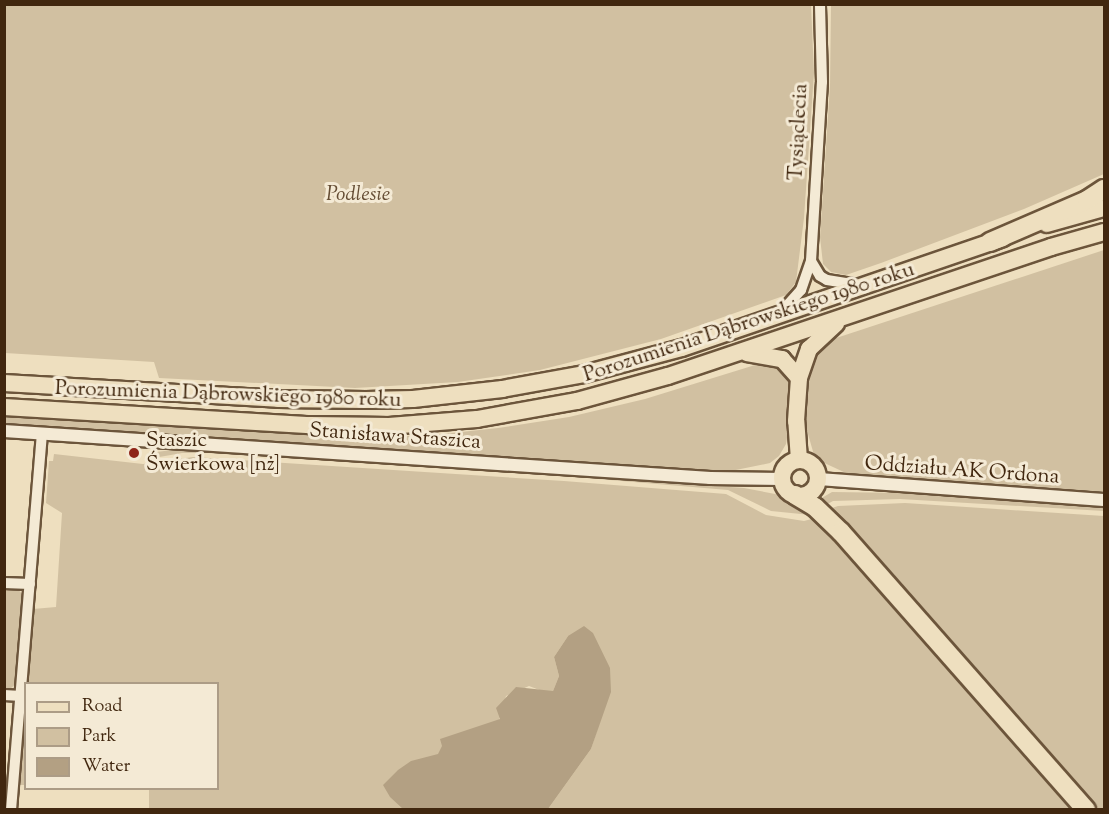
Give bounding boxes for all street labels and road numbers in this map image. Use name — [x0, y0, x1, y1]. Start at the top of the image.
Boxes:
street label: Tysiąclecia — [784, 83, 814, 181]
street label: Porozumienia Dąbrowskiego 1980 roku — [580, 257, 918, 389]
street label: Porozumienia Dąbrowskiego 1980 roku — [54, 376, 402, 414]
street label: Stanisława Staszica — [308, 418, 482, 456]
street label: Oddziału AK Ordona — [864, 452, 1060, 490]

